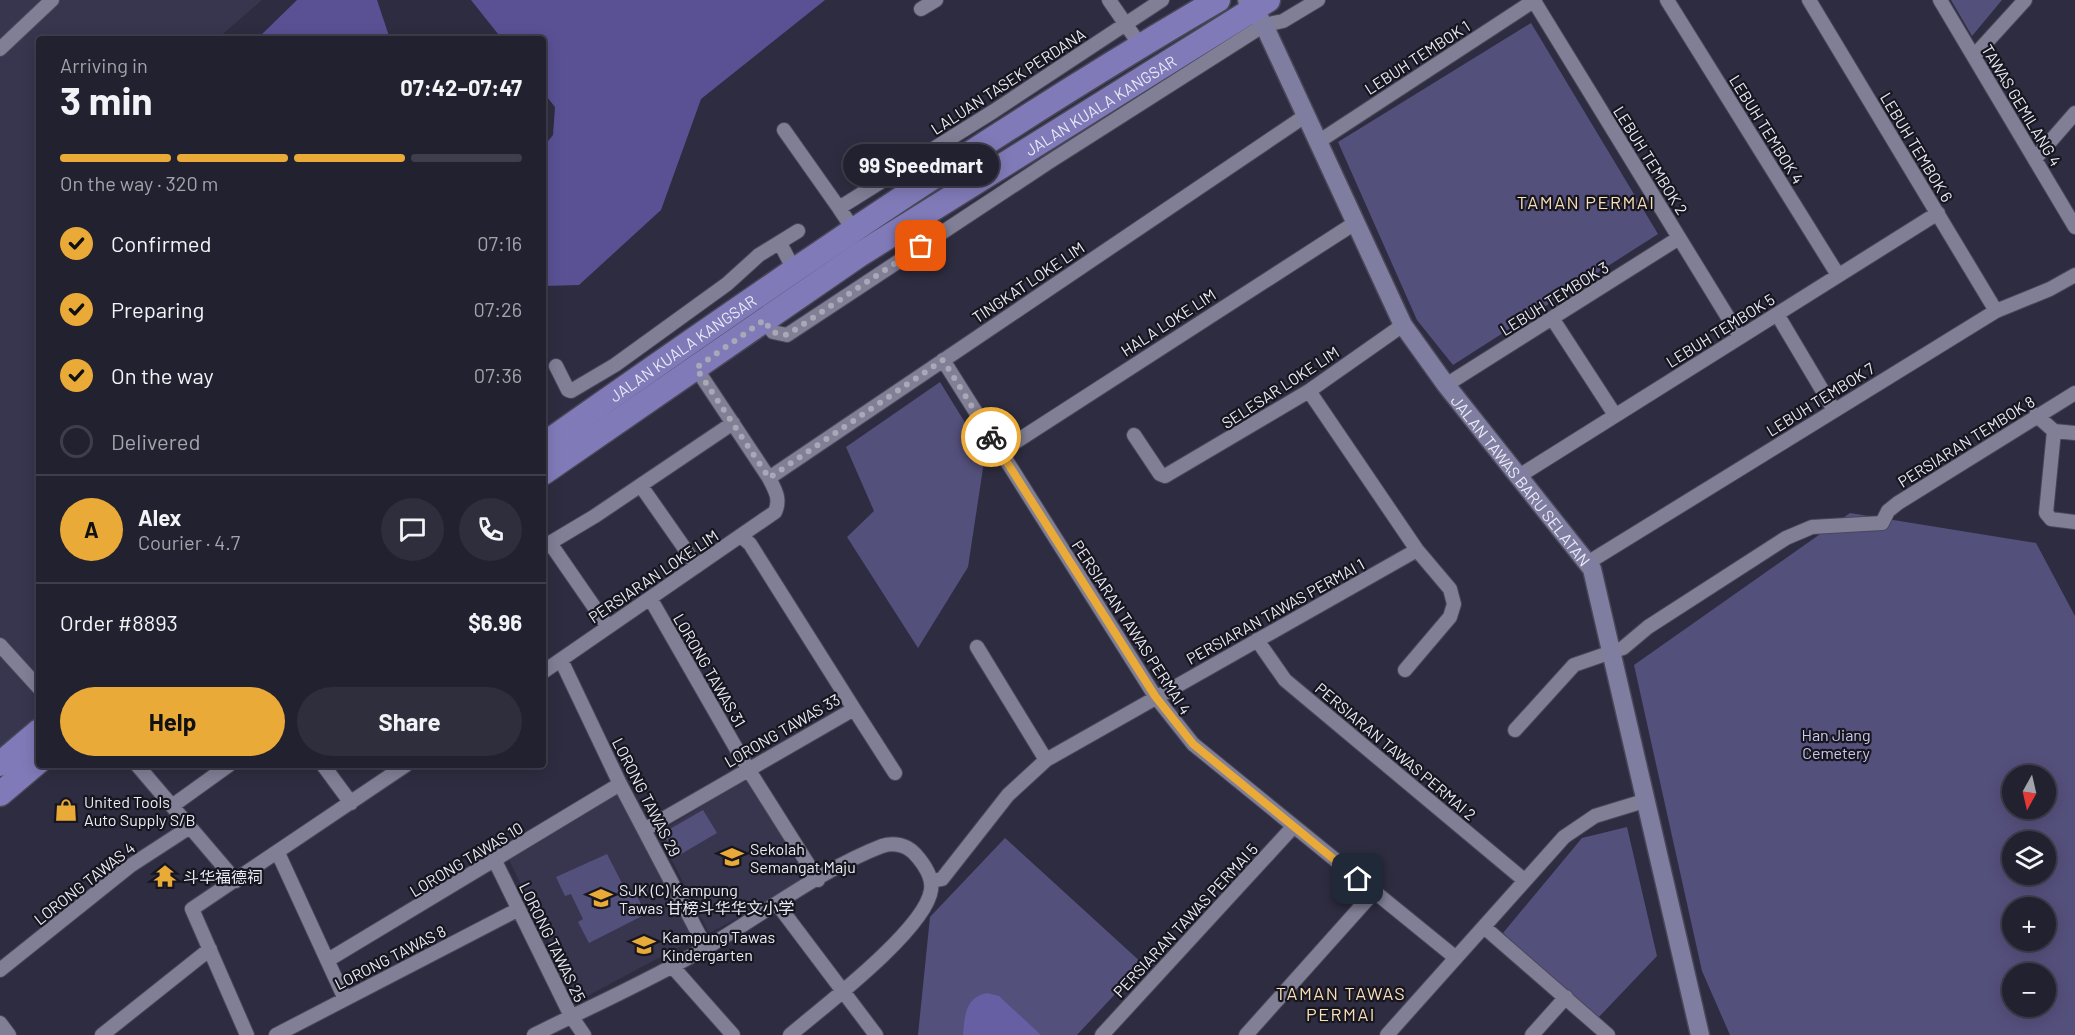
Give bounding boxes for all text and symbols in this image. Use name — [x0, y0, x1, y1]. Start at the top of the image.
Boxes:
street label: LEBUH TEMBOK 1 — [1361, 16, 1473, 98]
street label: LALUAN TASEK PERDANA — [927, 24, 1089, 138]
street label: TAWAS GEMILANG 4 — [1978, 41, 2066, 169]
street label: JALAN KUALA KANGSAR — [1021, 50, 1179, 159]
text: Arriving in — [60, 53, 148, 77]
street label: LEBUH TEMBOK 4 — [1726, 71, 1808, 187]
text: 07:42–07:47 — [400, 74, 522, 100]
text: 3 min — [60, 76, 153, 123]
street label: LEBUH TEMBOK 6 — [1877, 89, 1957, 205]
street label: LEBUH TEMBOK 2 — [1610, 102, 1692, 218]
callout: 99 Speedmart — [843, 144, 999, 186]
text: 99 Speedmart — [859, 153, 983, 177]
text: On the way · 320 m — [60, 171, 218, 195]
district label: TAMAN PERMAI — [1517, 191, 1655, 213]
pin — [895, 220, 946, 271]
icon: check — [60, 227, 93, 260]
icon: bag — [904, 229, 937, 262]
text: Confirmed — [111, 230, 211, 256]
text: 07:16 — [477, 231, 522, 255]
street label: TINGKAT LOKE LIM — [968, 237, 1088, 327]
street label: LEBUH TEMBOK 3 — [1496, 257, 1612, 339]
street label: HALA LOKE LIM — [1117, 284, 1219, 360]
street label: LEBUH TEMBOK 5 — [1662, 289, 1778, 371]
street label: JALAN KUALA KANGSAR — [605, 290, 759, 405]
icon: check — [60, 293, 93, 326]
text: Preparing — [111, 296, 204, 322]
text: 07:26 — [473, 297, 522, 321]
street label: SELESAR LOKE LIM — [1218, 342, 1342, 432]
street label: LEBUH TEMBOK 7 — [1763, 358, 1878, 440]
icon: check — [60, 359, 93, 392]
text: On the way — [111, 362, 214, 388]
text: 07:36 — [474, 363, 522, 387]
street label: JALAN TAWAS BARU SELATAN — [1448, 391, 1595, 569]
street label: PERSIARAN TEMBOK 8 — [1894, 391, 2038, 491]
courier — [961, 407, 1021, 467]
icon: bike — [975, 421, 1008, 454]
text: Delivered — [111, 428, 200, 454]
button: chat — [381, 498, 444, 561]
button: phone — [459, 498, 522, 561]
text: Alex — [138, 504, 181, 530]
text: A — [84, 516, 99, 542]
street label: PERSIARAN LOKE LIM — [584, 525, 722, 627]
text: Courier · 4.7 — [138, 530, 240, 554]
street label: PERSIARAN TAWAS PERMAI 4 — [1069, 536, 1195, 718]
street label: PERSIARAN TAWAS PERMAI 1 — [1183, 554, 1367, 668]
text: Order #8893 — [60, 609, 178, 635]
text: $6.96 — [468, 609, 522, 635]
street label: LORONG TAWAS 31 — [670, 610, 750, 730]
street label: PERSIARAN TAWAS PERMAI 2 — [1312, 678, 1480, 824]
button: Help — [60, 687, 285, 756]
button: Share — [297, 687, 522, 756]
street label: LORONG TAWAS 33 — [721, 689, 843, 771]
park label: Han Jiang Cemetery — [1801, 725, 1871, 762]
street label: LORONG TAWAS 29 — [609, 734, 685, 860]
north arrow — [2002, 765, 2056, 819]
map controls — [2002, 765, 2056, 1017]
place label: United Tools Auto Supply S/B — [84, 792, 195, 829]
shop icon: United Tools Auto Supply S/B — [53, 797, 79, 823]
street label: LORONG TAWAS 10 — [406, 818, 526, 900]
button: layers — [2002, 831, 2056, 885]
street label: LORONG TAWAS 4 — [30, 838, 138, 928]
place label: Sekolah Semangat Maju — [750, 839, 856, 876]
street label: PERSIARAN TAWAS PERMAI 5 — [1109, 839, 1261, 1001]
school or university icon: Sekolah Semangat Maju — [719, 844, 745, 870]
pin — [1332, 853, 1383, 904]
icon: home — [1341, 862, 1374, 895]
temple icon: 斗华福德祠 — [152, 863, 178, 889]
place label: 斗华福德祠 — [183, 867, 263, 886]
street label: LORONG TAWAS 25 — [516, 879, 590, 1005]
place label: SJK (C) Kampung Tawas 甘榜斗华华文小学 — [619, 880, 794, 917]
school or university icon: SJK (C) Kampung Tawas 甘榜斗华华文小学 — [588, 885, 614, 911]
button: + — [2002, 897, 2056, 951]
street label: LORONG TAWAS 8 — [331, 921, 449, 993]
place label: Kampung Tawas Kindergarten — [662, 927, 775, 964]
school or university icon: Kampung Tawas Kindergarten — [631, 932, 657, 958]
button: − — [2002, 963, 2056, 1017]
district label: TAMAN TAWAS PERMAI — [1276, 982, 1406, 1025]

